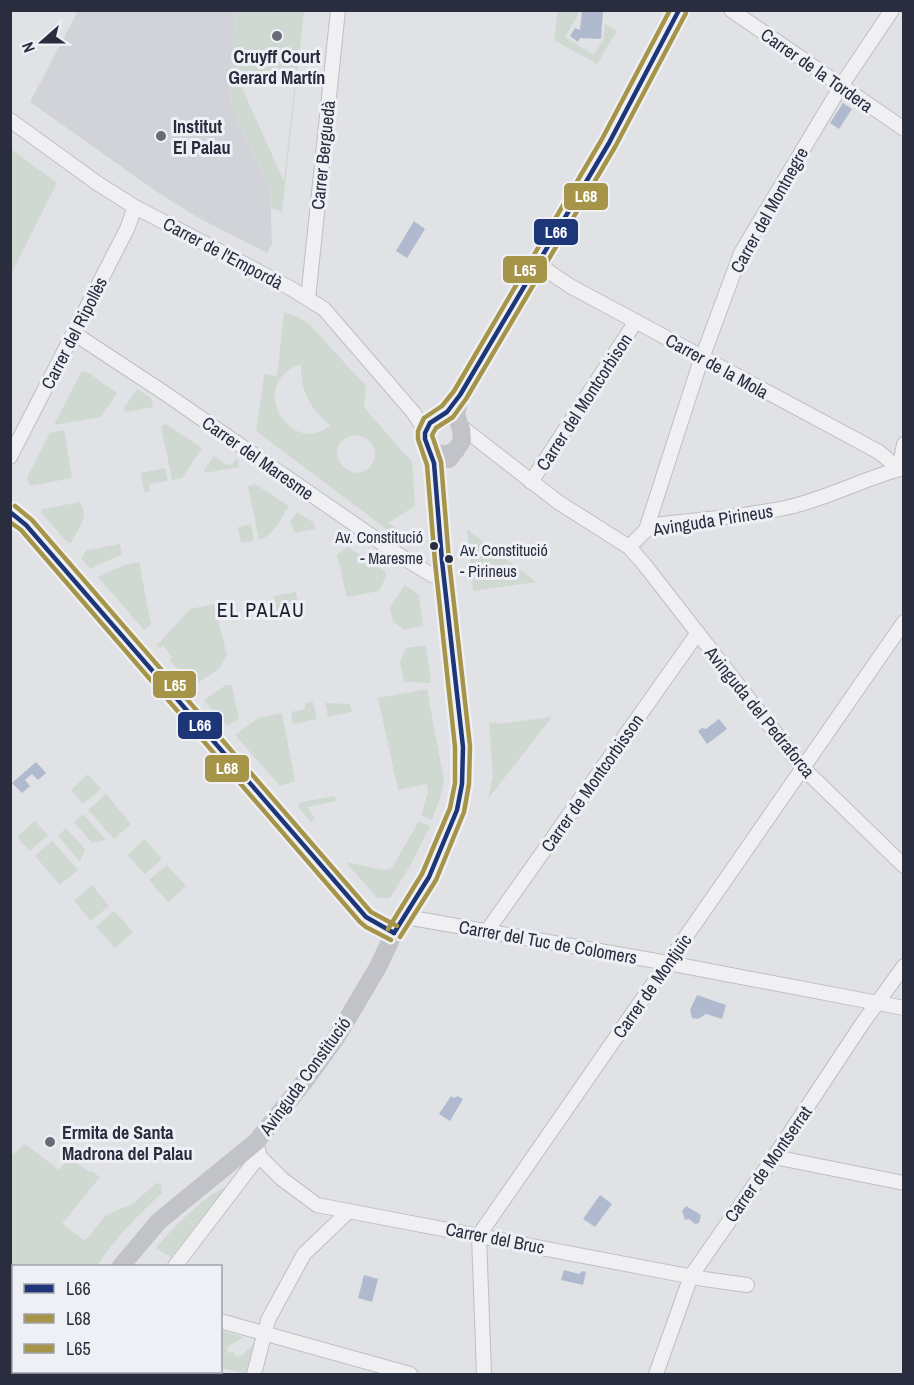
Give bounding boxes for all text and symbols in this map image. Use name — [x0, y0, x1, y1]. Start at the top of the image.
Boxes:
north arrow — [12, 12, 72, 72]
street label: Carrer de la Tordera — [756, 22, 878, 118]
marker: Cruyff Court Gerard Martín — [270, 29, 284, 43]
text: N — [16, 39, 40, 56]
place label: Cruyff Court Gerard Martín — [229, 44, 325, 90]
street label: Carrer Berguedà — [305, 99, 341, 211]
place label: Institut El Palau — [173, 114, 230, 160]
marker: Institut El Palau — [154, 129, 168, 143]
street label: Carrer del Montnegre — [724, 143, 814, 277]
line badge: L68 — [563, 182, 609, 211]
text: L68 — [575, 185, 597, 207]
street label: Carrer de l'Empordà — [159, 211, 287, 295]
line badge: L66 — [533, 218, 579, 246]
text: L66 — [545, 221, 567, 243]
line badge: L65 — [502, 255, 548, 284]
text: L65 — [514, 259, 536, 281]
street label: Carrer del Ripollès — [35, 273, 113, 393]
street label: Carrer de la Mola — [661, 327, 773, 405]
street label: Carrer del Montcorbison — [530, 328, 638, 476]
street label: Carrer del Maresme — [197, 410, 319, 506]
street label: Avinguda Pirineus — [650, 498, 775, 542]
place label: Av. Constitució - Maresme — [334, 526, 423, 569]
place label: Av. Constitució - Pirineus — [459, 539, 548, 582]
marker: Av. Constitució - Maresme — [428, 540, 440, 552]
marker: Av. Constitució - Pirineus — [443, 553, 455, 565]
district label: EL PALAU — [217, 596, 305, 623]
street label: Avinguda del Pedraforca — [699, 640, 821, 783]
line badge: L65 — [152, 670, 197, 699]
text: L65 — [164, 674, 186, 696]
street label: Carrer de Montcorbisson — [535, 709, 649, 857]
line badge: L66 — [177, 711, 223, 740]
text: L66 — [189, 714, 211, 736]
line badge: L68 — [204, 754, 250, 783]
text: L68 — [216, 757, 238, 779]
street label: Carrer del Tuc de Colomers — [457, 914, 639, 970]
street label: Carrer de Montjuïc — [607, 929, 697, 1043]
street label: Avinguda Constitució — [253, 1012, 357, 1141]
street label: Carrer de Montserrat — [718, 1101, 818, 1227]
place label: Ermita de Santa Madrona del Palau — [62, 1120, 192, 1166]
marker: Ermita de Santa Madrona del Palau — [43, 1135, 57, 1149]
street label: Carrer del Bruc — [444, 1216, 546, 1260]
legend — [12, 1265, 222, 1373]
text: L66 — [66, 1276, 91, 1301]
text: L68 — [66, 1306, 91, 1331]
text: L65 — [66, 1336, 91, 1361]

